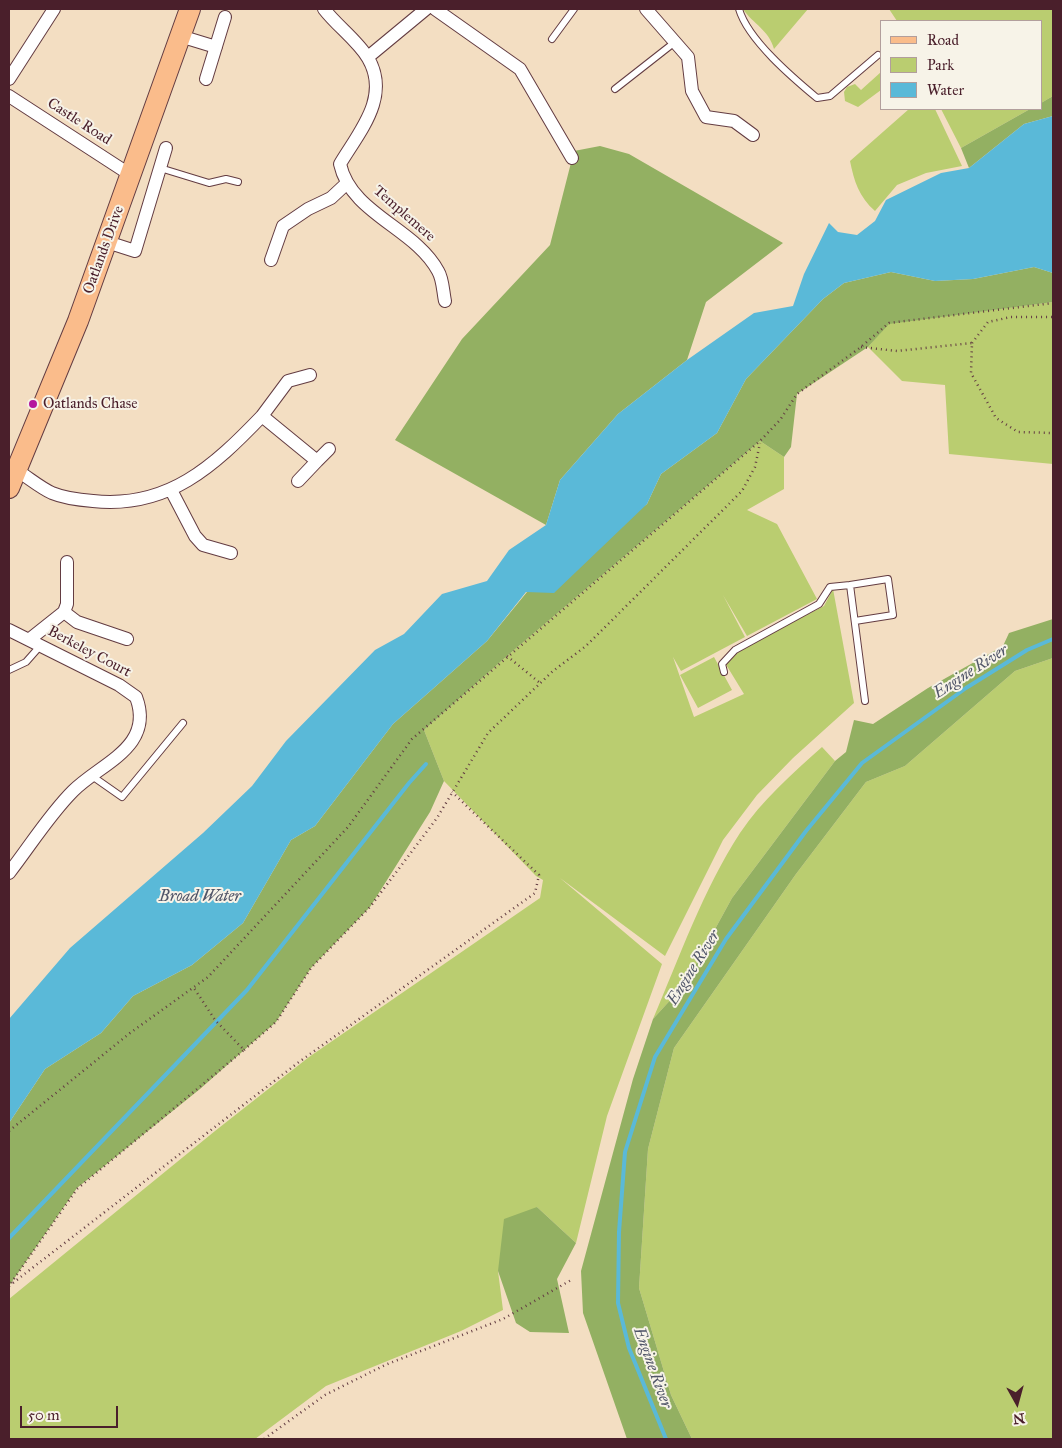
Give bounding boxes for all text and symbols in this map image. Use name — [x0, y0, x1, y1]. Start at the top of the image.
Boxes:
legend — [880, 20, 1042, 110]
text: Road — [927, 31, 959, 49]
text: Park — [927, 56, 954, 74]
text: Water — [927, 81, 964, 99]
street label: Castle Road — [44, 95, 114, 149]
street label: Templemere — [369, 182, 439, 246]
street label: Oatlands Drive — [80, 203, 128, 297]
place label: Oatlands Chase — [43, 395, 137, 413]
marker: Oatlands Chase — [27, 398, 39, 410]
street label: Berkeley Court — [44, 622, 134, 682]
water label: Engine River — [930, 641, 1012, 703]
water label: Broad Water — [159, 887, 241, 907]
water label: Engine River — [663, 927, 725, 1009]
water label: Engine River — [628, 1325, 676, 1411]
north arrow — [992, 1378, 1042, 1428]
scale bar — [22, 1396, 120, 1428]
text: 50 m — [28, 1406, 60, 1424]
text: N — [1012, 1409, 1026, 1428]

